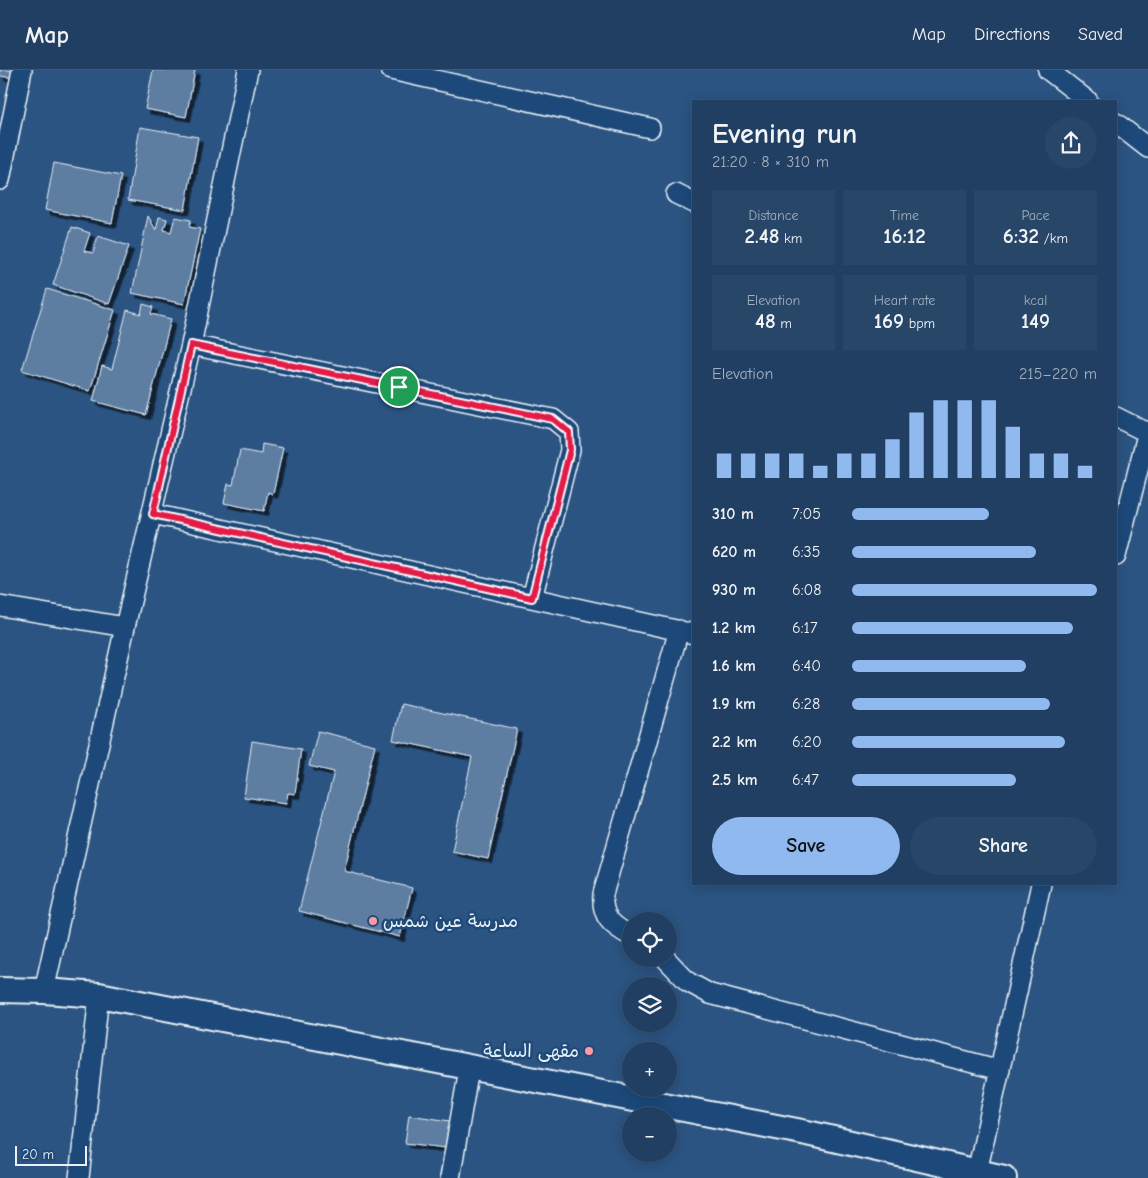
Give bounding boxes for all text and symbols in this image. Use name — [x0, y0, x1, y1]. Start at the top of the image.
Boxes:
text: Map — [25, 21, 69, 49]
text: Map — [912, 24, 946, 45]
text: Directions — [974, 24, 1050, 45]
text: Saved — [1078, 24, 1123, 45]
button: share — [1045, 117, 1097, 169]
text: Evening run — [712, 118, 857, 150]
text: 21:20 · 8 × 310 m — [712, 153, 829, 171]
text: Distance — [748, 207, 799, 224]
text: Time — [890, 207, 919, 224]
text: Pace — [1021, 207, 1050, 224]
text: 2.48 — [745, 224, 779, 248]
text: 16:12 — [883, 224, 926, 248]
text: 6:32 — [1003, 224, 1039, 248]
text: km — [779, 230, 802, 247]
text: /km — [1039, 230, 1068, 247]
text: Elevation — [747, 292, 800, 309]
text: Heart rate — [874, 292, 935, 309]
text: kcal — [1024, 292, 1047, 309]
text: 48 — [755, 309, 776, 333]
text: 169 — [874, 309, 904, 333]
text: 149 — [1021, 309, 1050, 333]
text: m — [776, 315, 792, 332]
text: bpm — [904, 315, 935, 332]
text: Elevation — [712, 365, 773, 383]
text: 215–220 m — [1019, 365, 1097, 383]
pin — [378, 366, 420, 408]
icon: arrive — [385, 373, 413, 401]
text: 310 m — [712, 505, 754, 523]
text: 7:05 — [792, 505, 821, 523]
text: 620 m — [712, 543, 756, 561]
text: 6:35 — [792, 543, 820, 561]
text: 930 m — [712, 581, 756, 599]
text: 6:08 — [792, 581, 822, 599]
text: 1.2 km — [712, 619, 755, 637]
text: 6:17 — [792, 619, 817, 637]
text: 1.6 km — [712, 657, 756, 675]
text: 6:40 — [792, 657, 821, 675]
text: 1.9 km — [712, 695, 756, 713]
text: 6:28 — [792, 695, 820, 713]
text: 2.2 km — [712, 733, 757, 751]
text: 6:20 — [792, 733, 822, 751]
text: 2.5 km — [712, 771, 758, 789]
text: 6:47 — [792, 771, 819, 789]
button: Save — [712, 817, 900, 875]
button: Share — [910, 817, 1097, 875]
place label: مدرسة عين شمس — [383, 911, 518, 932]
map controls — [622, 912, 677, 1162]
button: locate — [622, 912, 677, 967]
marker: مدرسة عين شمس — [367, 915, 379, 927]
button: layers — [622, 977, 677, 1032]
place label: مقهى الساعة — [483, 1041, 579, 1062]
button: + — [622, 1042, 677, 1097]
marker: مقهى الساعة — [583, 1045, 595, 1057]
button: − — [622, 1107, 677, 1162]
scale bar — [15, 1143, 88, 1166]
text: 20 m — [22, 1146, 54, 1163]

